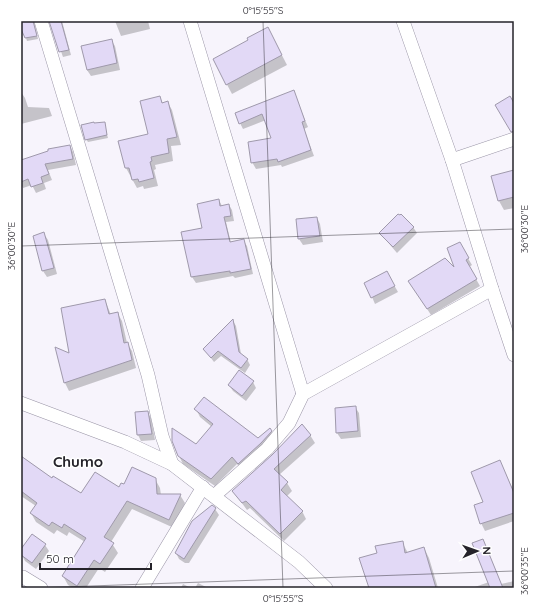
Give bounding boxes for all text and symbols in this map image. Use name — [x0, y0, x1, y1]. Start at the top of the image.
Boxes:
text: 0°15'55"S — [243, 4, 284, 17]
text: 36°00'30"E — [518, 204, 531, 253]
text: 36°00'30"E — [5, 221, 18, 270]
district label: Chumo — [53, 452, 103, 471]
north arrow — [457, 531, 497, 571]
scale bar — [40, 545, 151, 571]
text: N — [480, 546, 494, 555]
text: 36°00'35"E — [518, 547, 531, 595]
text: 50 m — [46, 551, 74, 566]
text: 0°15'55"S — [263, 592, 304, 605]

